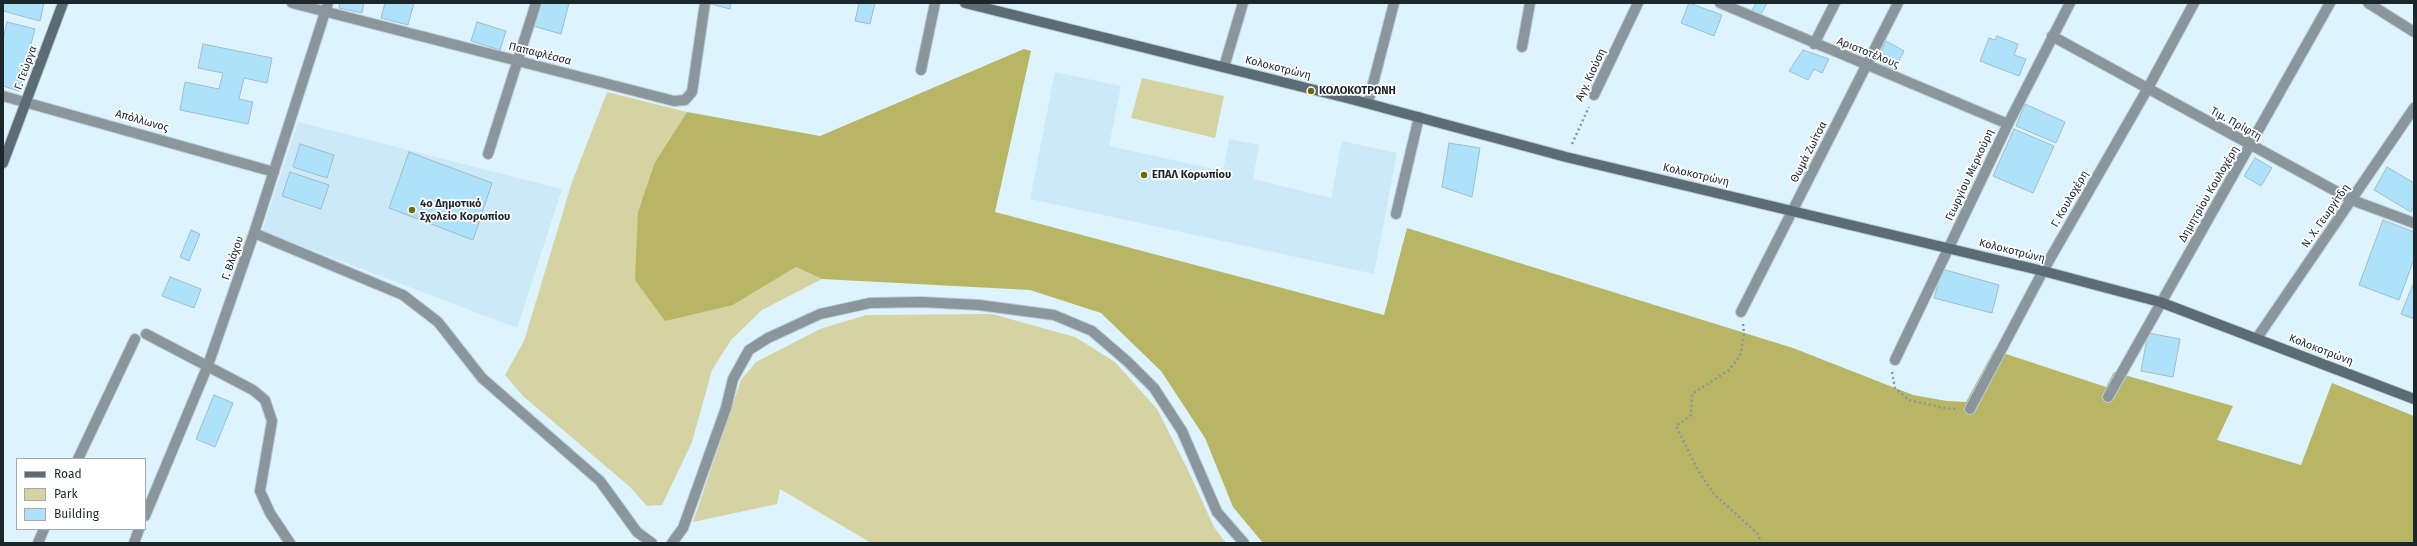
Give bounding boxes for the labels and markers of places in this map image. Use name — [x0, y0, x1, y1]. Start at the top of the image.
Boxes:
place label: ΚΟΛΟΚΟΤΡΩΝΗ — [1319, 84, 1396, 98]
marker: ΚΟΛΟΚΟΤΡΩΝΗ — [1306, 86, 1316, 96]
place label: ΕΠΑΛ Κορωπίου — [1152, 168, 1231, 182]
marker: ΕΠΑΛ Κορωπίου — [1139, 170, 1149, 180]
place label: 4ο Δημοτικό Σχολείο Κορωπίου — [420, 197, 510, 223]
marker: 4ο Δημοτικό Σχολείο Κορωπίου — [407, 205, 417, 215]

